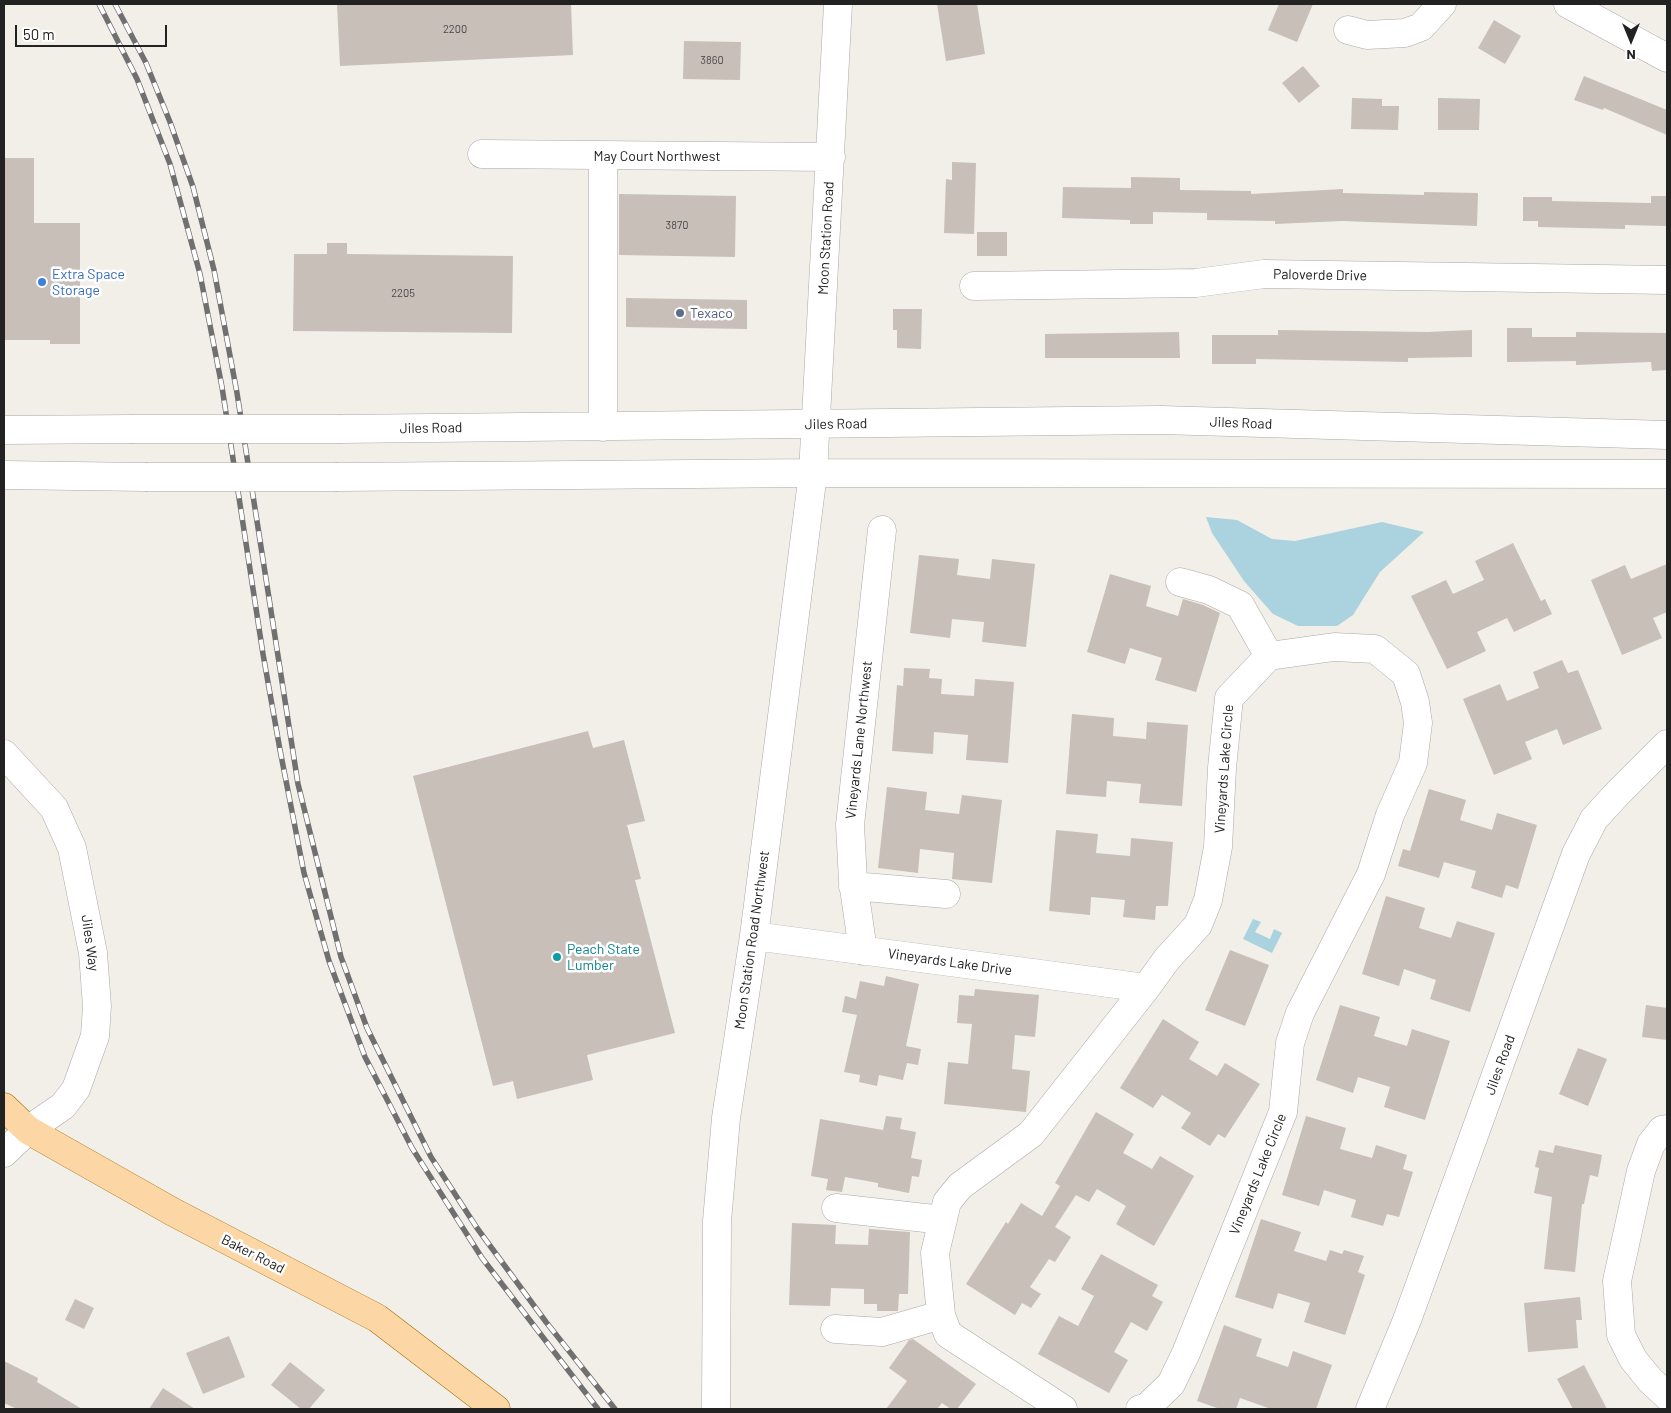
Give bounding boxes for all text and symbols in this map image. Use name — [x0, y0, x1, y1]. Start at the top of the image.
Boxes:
scale bar — [18, 15, 170, 47]
north arrow — [1606, 15, 1656, 65]
house number: 2200 — [443, 22, 467, 36]
text: 50 m — [23, 25, 55, 43]
text: N — [1626, 47, 1636, 64]
house number: 3860 — [700, 53, 724, 67]
street label: May Court Northwest — [593, 148, 721, 164]
street label: Moon Station Road — [815, 181, 837, 295]
house number: 3870 — [666, 218, 688, 232]
place label: Extra Space Storage — [52, 266, 125, 298]
street label: Paloverde Drive — [1273, 266, 1367, 284]
marker: Extra Space Storage — [36, 276, 48, 288]
house number: 2205 — [391, 286, 415, 300]
place label: Texaco — [690, 305, 733, 321]
marker: Texaco — [674, 307, 686, 319]
street label: Jiles Road — [1209, 414, 1273, 432]
street label: Jiles Road — [805, 415, 867, 433]
street label: Jiles Road — [400, 419, 462, 437]
street label: Vineyards Lane Northwest — [842, 660, 876, 820]
street label: Vineyards Lake Circle — [1211, 704, 1237, 834]
street label: Moon Station Road Northwest — [731, 850, 773, 1030]
street label: Jiles Way — [78, 914, 102, 972]
place label: Peach State Lumber — [567, 941, 640, 974]
street label: Vineyards Lake Drive — [887, 945, 1013, 979]
marker: Peach State Lumber — [551, 951, 563, 963]
street label: Jiles Road — [1481, 1033, 1519, 1097]
street label: Vineyards Lake Circle — [1226, 1111, 1290, 1237]
street label: Baker Road — [218, 1231, 288, 1277]

